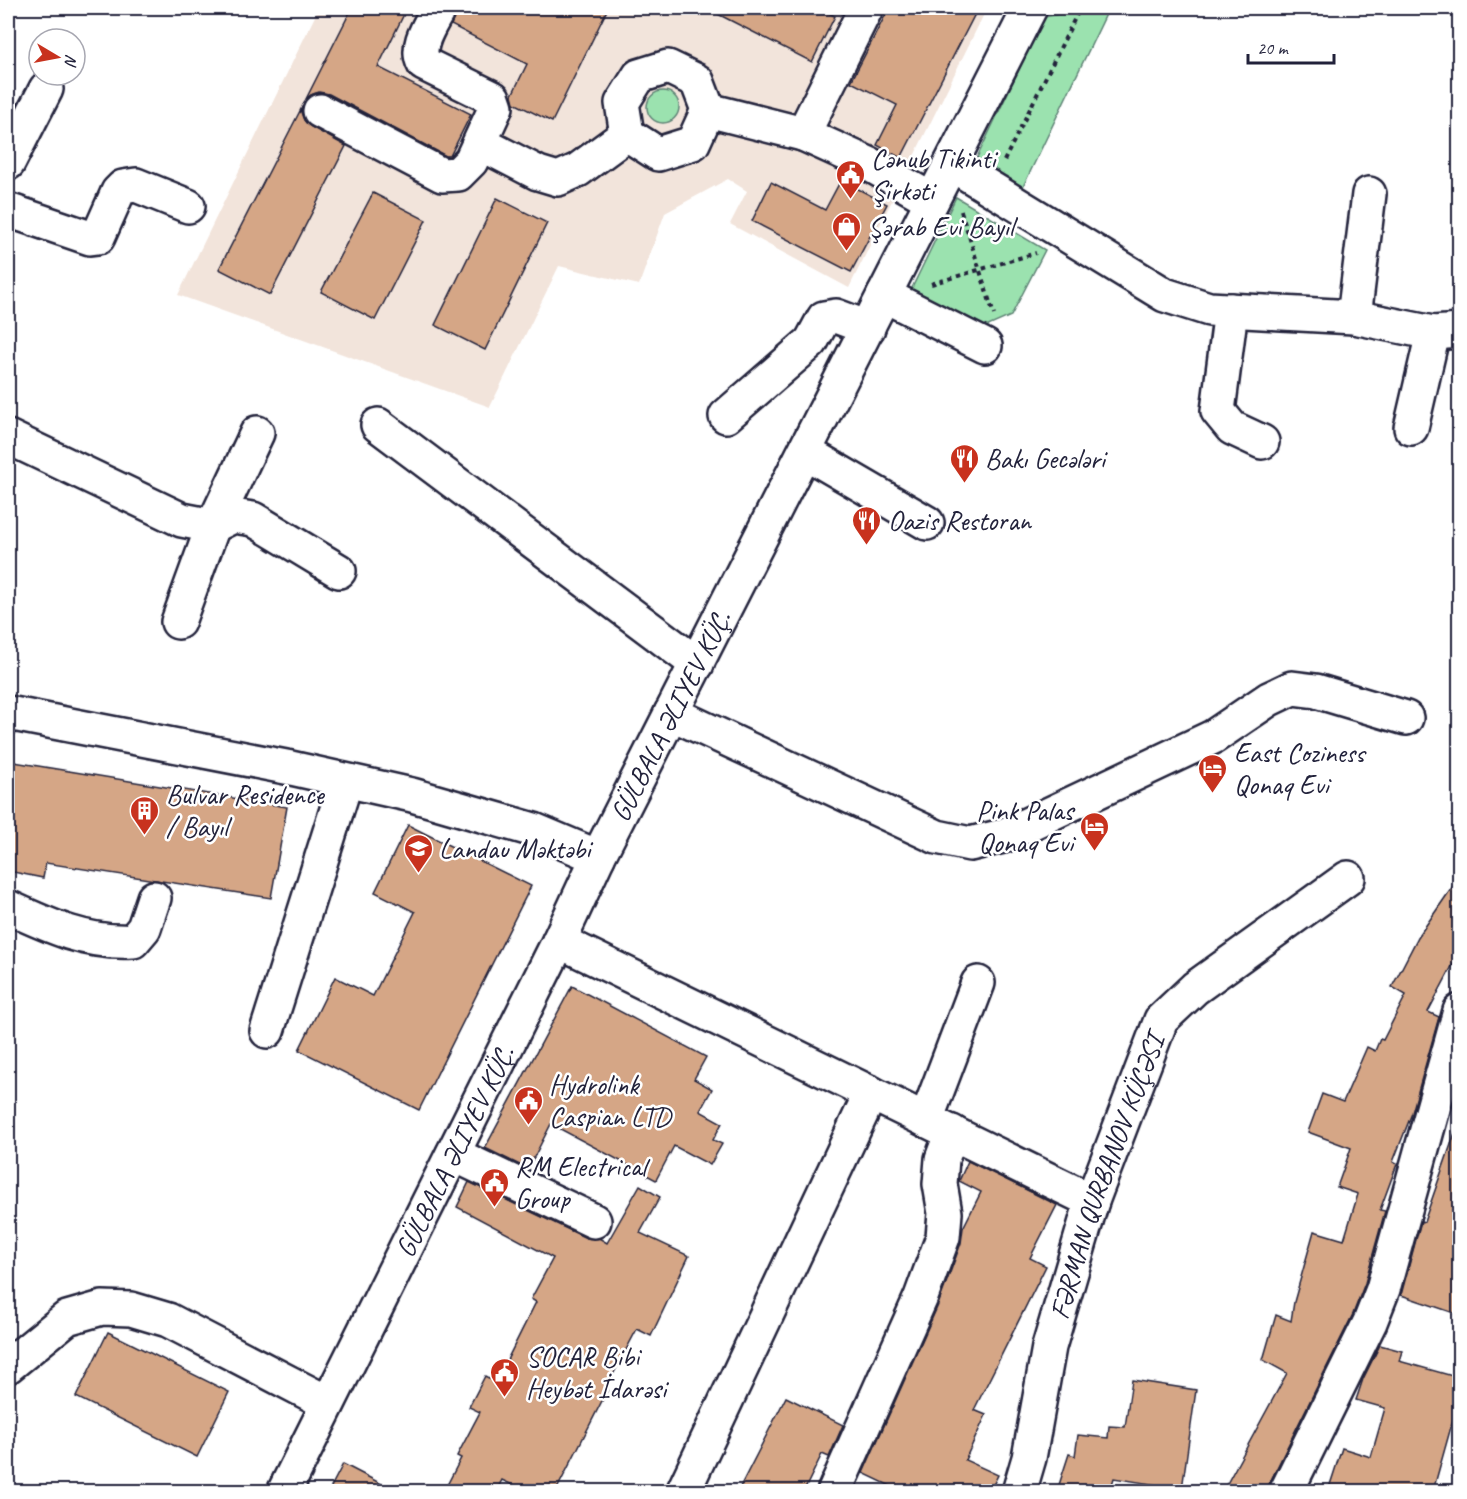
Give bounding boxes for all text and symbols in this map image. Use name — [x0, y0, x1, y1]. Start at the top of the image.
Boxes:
north arrow — [27, 27, 87, 87]
scale bar — [1248, 27, 1334, 65]
text: 20 m — [1257, 37, 1290, 59]
text: N — [60, 53, 81, 69]
place label: Cənub Tikinti Şirkəti — [871, 141, 999, 208]
public building icon: Cənub Tikinti Şirkəti — [834, 158, 866, 200]
place label: Şərab Evi Bayıl — [868, 209, 1019, 244]
shop icon: Şərab Evi Bayıl — [831, 210, 863, 252]
place label: Bakı Gecələri — [985, 441, 1109, 476]
restaurant icon: Bakı Gecələri — [948, 442, 980, 484]
place label: Oazis Restoran — [888, 503, 1032, 538]
restaurant icon: Oazis Restoran — [851, 504, 883, 546]
street label: GÜLBALA ƏLIYEV KÜÇ. — [602, 604, 739, 827]
place label: East Coziness Qonaq Evi — [1234, 735, 1367, 802]
hotel icon: East Coziness Qonaq Evi — [1197, 752, 1229, 794]
place label: Bulvar Residence / Bayıl — [166, 777, 326, 844]
place label: Pink Palas Qonaq Evi — [976, 793, 1077, 860]
building icon: Bulvar Residence / Bayıl — [129, 794, 161, 836]
hotel icon: Pink Palas Qonaq Evi — [1078, 810, 1110, 852]
place label: Landau Məktəbi — [439, 831, 594, 866]
school or university icon: Landau Məktəbi — [402, 832, 434, 874]
street label: FƏRMAN QURBANOV KÜÇƏSI — [1041, 1024, 1174, 1323]
street label: GÜLBALA ƏLIYEV KÜÇ. — [387, 1039, 522, 1263]
place label: Hydrolink Caspian LTD — [549, 1067, 673, 1134]
public building icon: Hydrolink Caspian LTD — [512, 1084, 544, 1126]
place label: RM Electrical Group — [515, 1149, 651, 1216]
public building icon: RM Electrical Group — [478, 1166, 510, 1208]
place label: SOCAR Bibi Heybət İdarəsi — [526, 1339, 670, 1406]
public building icon: SOCAR Bibi Heybət İdarəsi — [489, 1356, 521, 1398]

